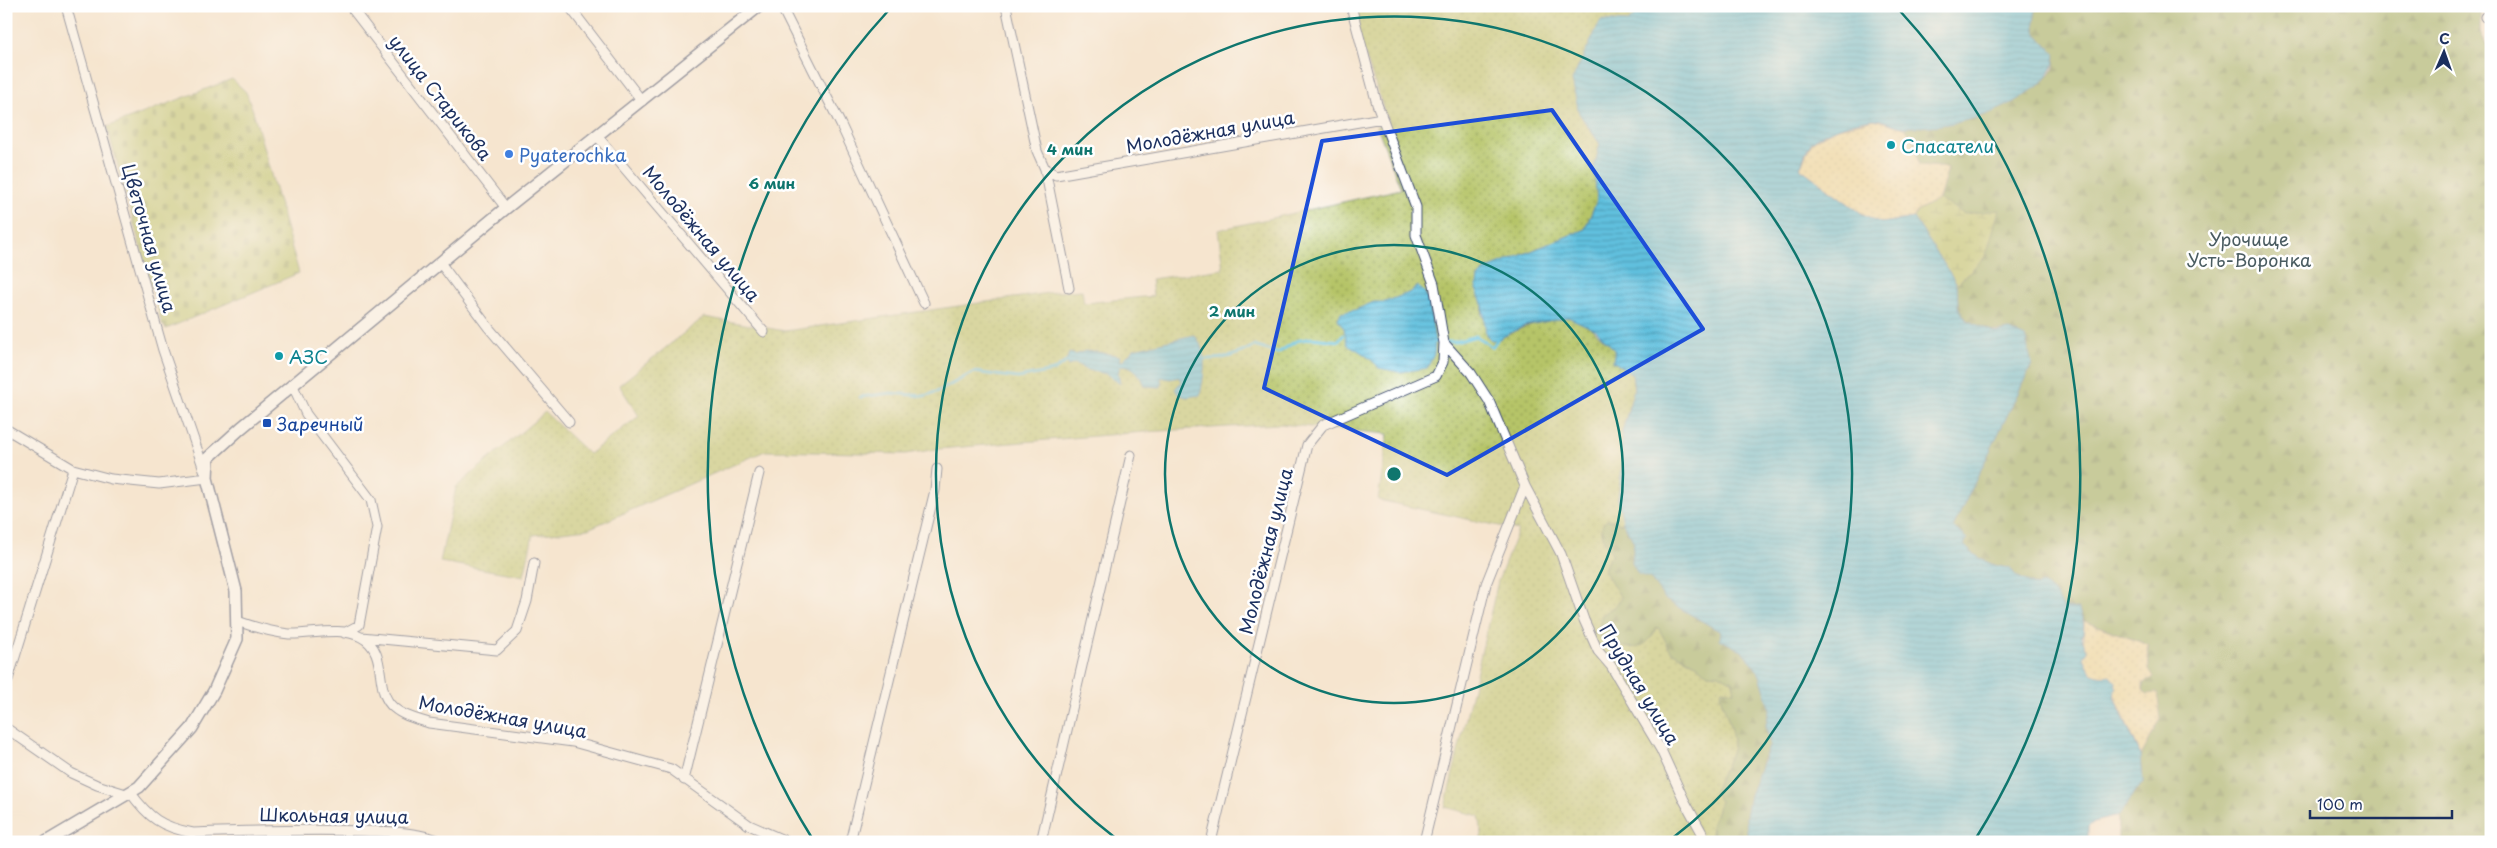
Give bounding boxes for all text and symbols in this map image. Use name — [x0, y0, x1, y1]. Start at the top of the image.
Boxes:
street label: улица Старикова — [383, 28, 499, 166]
north arrow — [2420, 28, 2470, 78]
text: С — [2439, 28, 2450, 49]
street label: Молодёжная улица — [1124, 103, 1297, 159]
place label: Спасатели — [1901, 132, 1994, 159]
text: 4 мин — [1047, 137, 1093, 160]
marker: Спасатели — [1885, 139, 1897, 151]
place label: Pyaterochka — [519, 141, 627, 168]
marker: Pyaterochka — [503, 148, 515, 160]
street label: Молодёжная улица — [637, 159, 768, 308]
street label: Цветочная улица — [116, 160, 184, 316]
text: 6 мин — [749, 171, 796, 194]
park label: Урочище Усть-Воронка — [2187, 225, 2312, 273]
text: 2 мин — [1209, 299, 1256, 322]
place label: АЗС — [289, 343, 328, 370]
marker: АЗС — [273, 350, 285, 362]
place label: Заречный — [277, 410, 364, 437]
marker: Заречный — [261, 417, 273, 429]
street label: Молодёжная улица — [1231, 464, 1299, 637]
centre of rings — [1385, 465, 1403, 483]
street label: Прудная улица — [1593, 619, 1687, 750]
street label: Молодёжная улица — [417, 688, 590, 744]
scale bar — [2310, 788, 2452, 820]
text: 100 m — [2317, 792, 2363, 815]
street label: Школьная улица — [259, 800, 410, 830]

